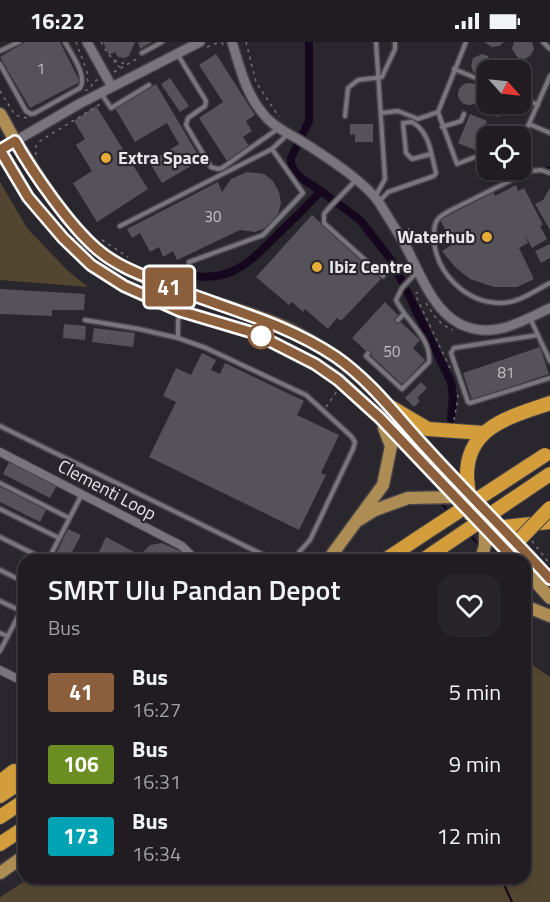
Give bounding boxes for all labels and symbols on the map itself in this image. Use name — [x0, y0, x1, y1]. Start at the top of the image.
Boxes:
house number: 1 — [37, 57, 45, 80]
north arrow — [477, 60, 531, 114]
place label: Extra Space — [118, 144, 209, 171]
marker: Extra Space — [99, 151, 113, 165]
house number: 30 — [205, 205, 221, 228]
place label: Waterhub — [397, 223, 475, 250]
marker: Waterhub — [480, 230, 494, 244]
place label: Ibiz Centre — [329, 253, 412, 280]
marker: Ibiz Centre — [310, 260, 324, 274]
line badge: 41 — [142, 268, 196, 306]
unlabelled marker — [248, 323, 274, 349]
house number: 50 — [384, 340, 400, 363]
house number: 81 — [498, 361, 514, 384]
street label: Clementi Loop — [53, 452, 161, 527]

